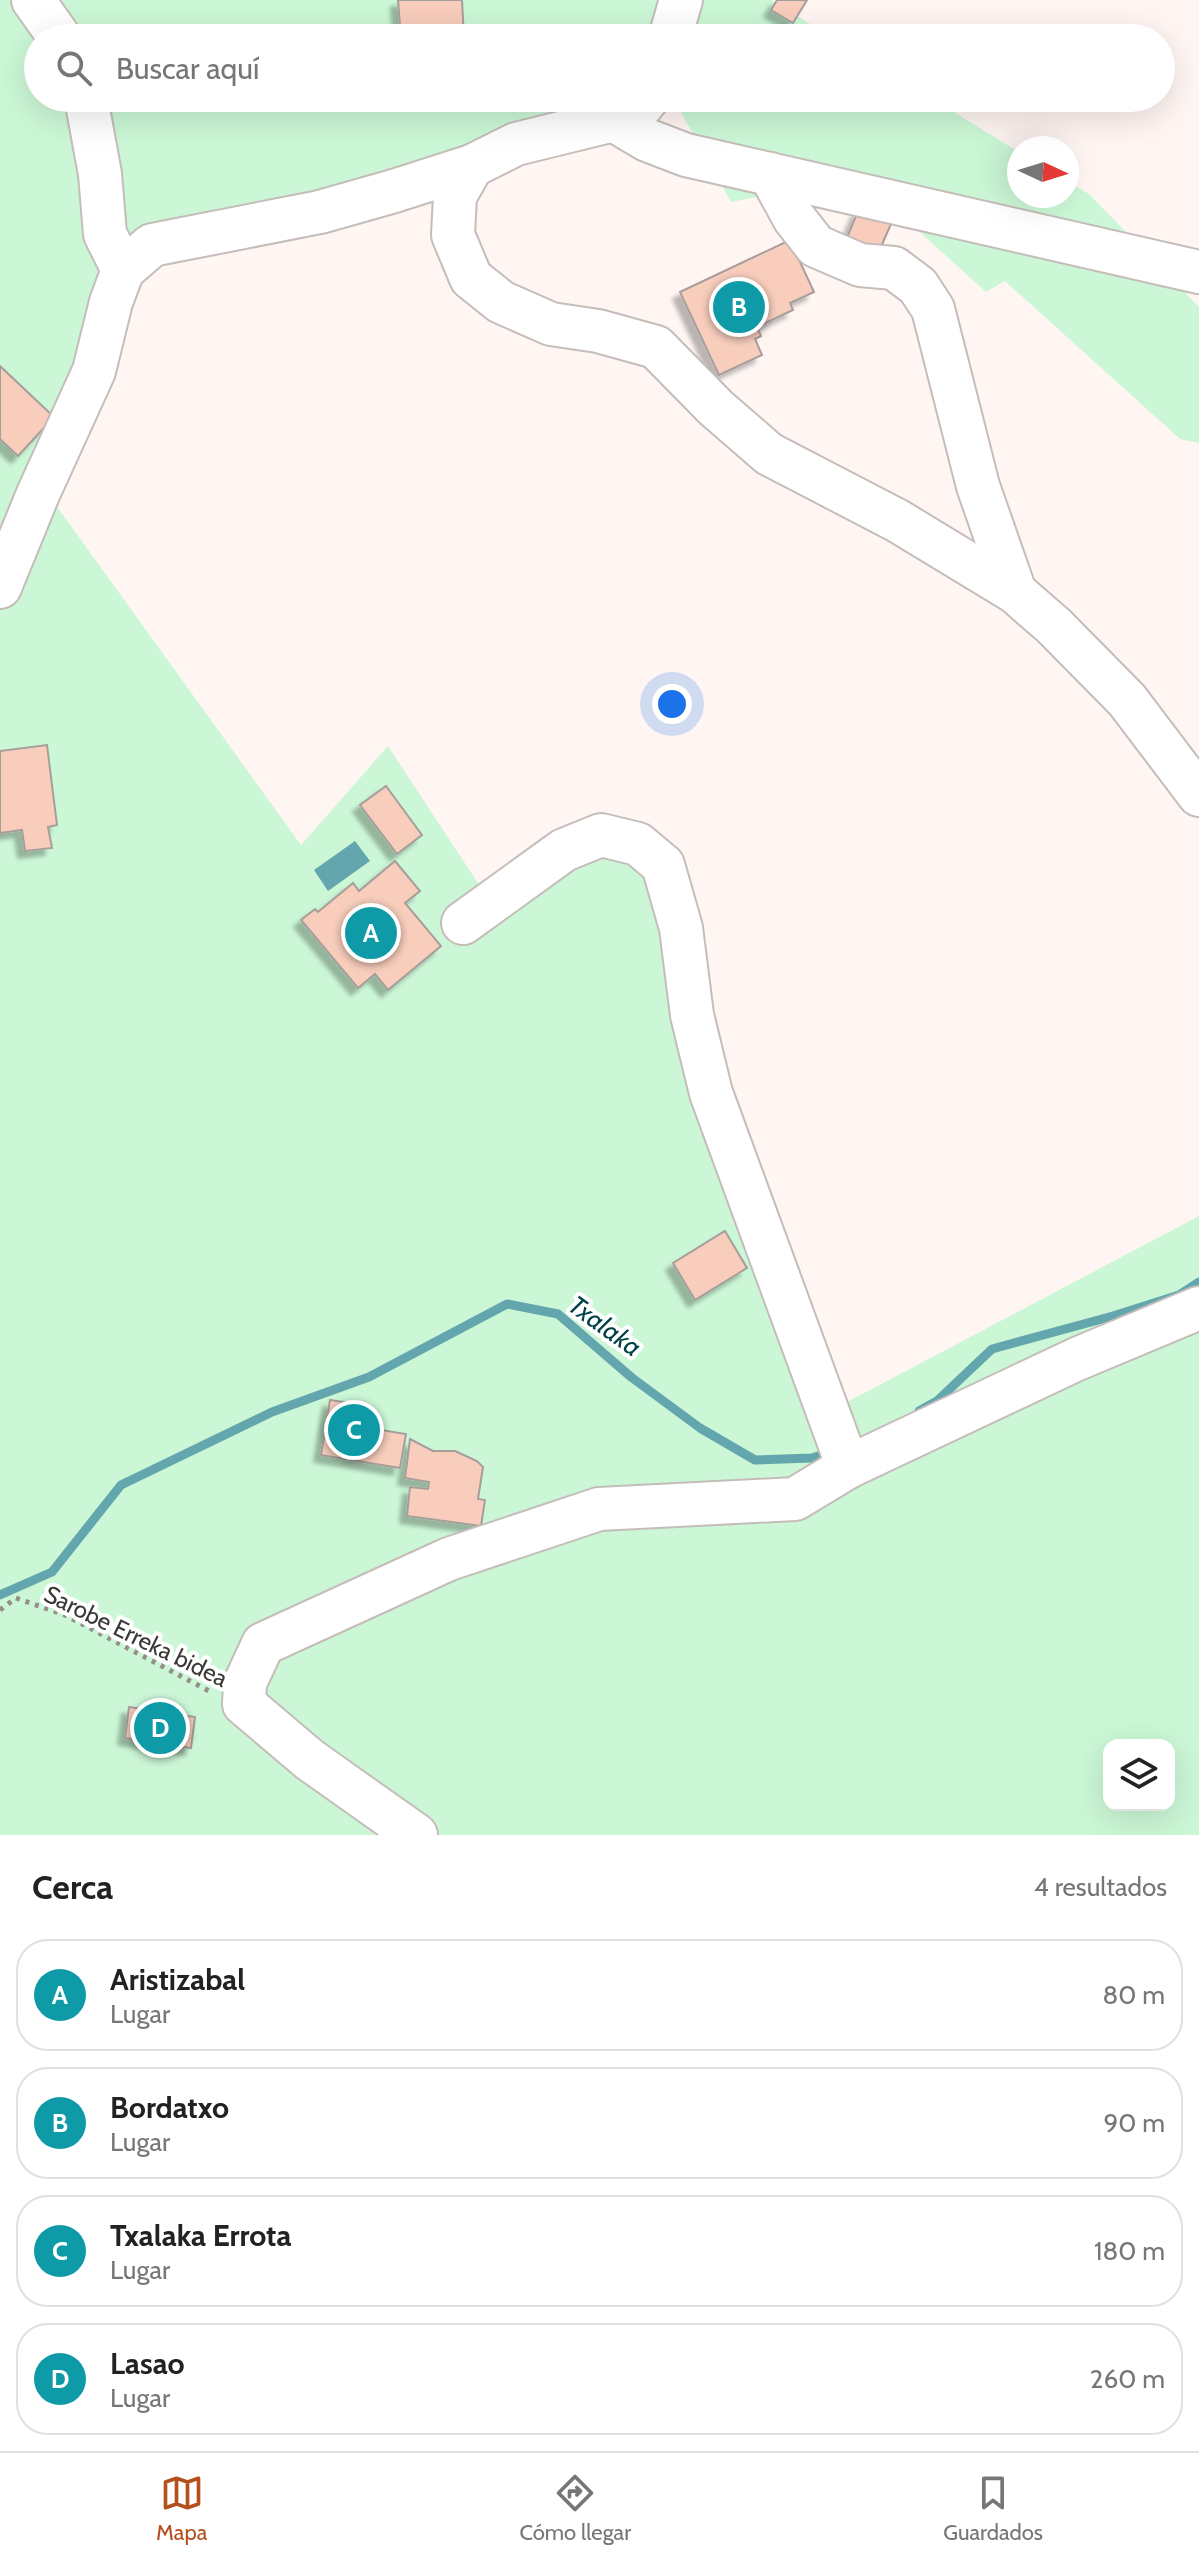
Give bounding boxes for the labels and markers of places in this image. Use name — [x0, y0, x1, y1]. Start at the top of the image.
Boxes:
pin: B — [713, 277, 765, 337]
pin: A — [345, 903, 397, 963]
pin: C — [328, 1400, 380, 1460]
pin: D — [134, 1698, 186, 1758]

